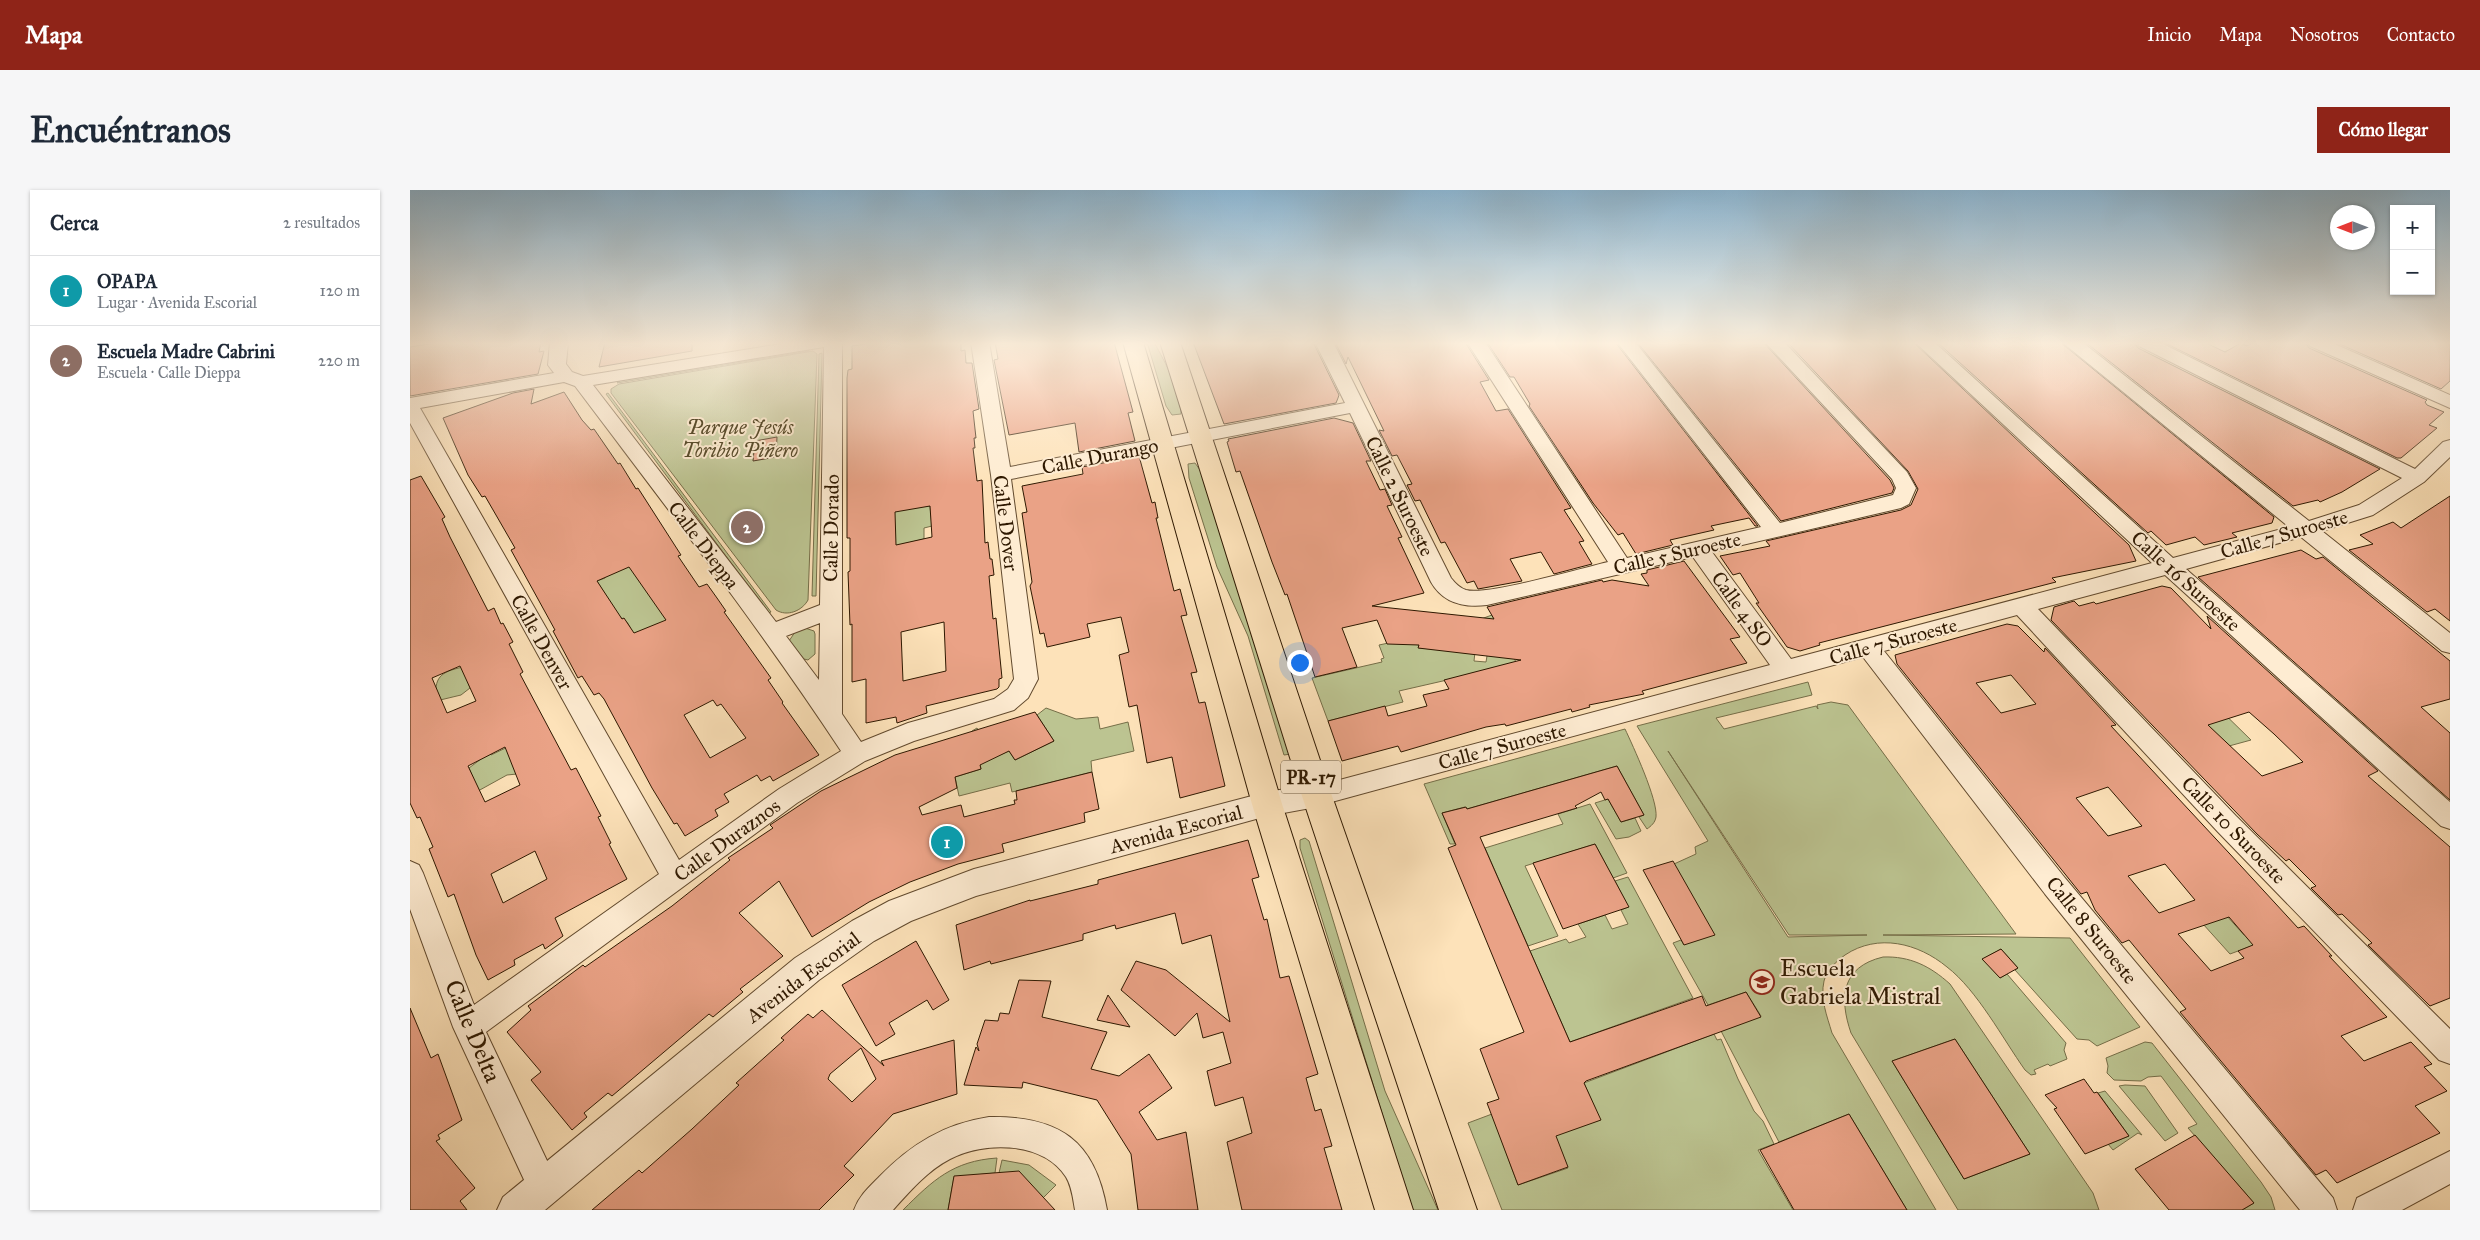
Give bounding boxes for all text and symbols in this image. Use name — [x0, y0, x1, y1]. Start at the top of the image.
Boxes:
text: Mapa — [25, 20, 82, 50]
text: Inicio — [2147, 24, 2191, 46]
text: Mapa — [2219, 24, 2262, 46]
text: Nosotros — [2290, 24, 2359, 46]
text: Contacto — [2387, 24, 2455, 46]
button: Cómo llegar — [2317, 107, 2450, 153]
text: Encuéntranos — [30, 109, 231, 152]
north arrow — [2330, 205, 2375, 250]
map controls — [2390, 205, 2435, 295]
button: + — [2390, 205, 2435, 250]
text: Cerca — [50, 210, 99, 236]
text: 2 resultados — [283, 213, 360, 232]
button: − — [2390, 250, 2435, 295]
text: OPAPA — [97, 270, 158, 293]
text: 1 — [63, 281, 69, 300]
text: 120 m — [320, 281, 360, 300]
text: Lugar · Avenida Escorial — [97, 293, 257, 312]
text: Escuela Madre Cabrini — [97, 340, 275, 363]
text: 2 — [62, 351, 70, 370]
text: 220 m — [318, 351, 360, 370]
text: Escuela · Calle Dieppa — [97, 363, 240, 382]
park label: Parque Jesús Toribio Piñero — [682, 415, 799, 462]
street label: Calle 2 Suroeste — [1361, 432, 1439, 560]
street label: Calle Durango — [1040, 433, 1161, 480]
street label: Calle Dorado — [818, 474, 844, 582]
street label: Calle Dover — [988, 474, 1024, 573]
street label: Calle Dieppa — [663, 496, 745, 594]
street label: Calle 7 Suroeste — [2218, 504, 2350, 564]
pin: 2 — [731, 508, 763, 546]
street label: Calle 16 Suroeste — [2126, 526, 2246, 636]
street label: Calle 5 Suroeste — [1611, 527, 1743, 579]
street label: Calle 4 SO — [1707, 566, 1777, 652]
street label: Calle Denver — [506, 590, 578, 694]
street label: Calle 7 Suroeste — [1826, 612, 1960, 670]
your location — [1287, 650, 1313, 676]
street label: Calle 7 Suroeste — [1435, 717, 1569, 775]
road number: PR-17 — [1281, 760, 1341, 794]
street label: Calle 10 Suroeste — [2177, 771, 2291, 889]
street label: Calle Duraznos — [669, 793, 785, 887]
street label: Avenida Escorial — [1106, 800, 1246, 859]
pin: 1 — [931, 823, 963, 861]
street label: Calle 8 Suroeste — [2041, 871, 2143, 989]
street label: Avenida Escorial — [740, 926, 865, 1028]
place label: Escuela Gabriela Mistral — [1780, 953, 1941, 1011]
school or university icon: Escuela Gabriela Mistral — [1749, 969, 1775, 995]
street label: Calle Delta — [438, 975, 508, 1088]

